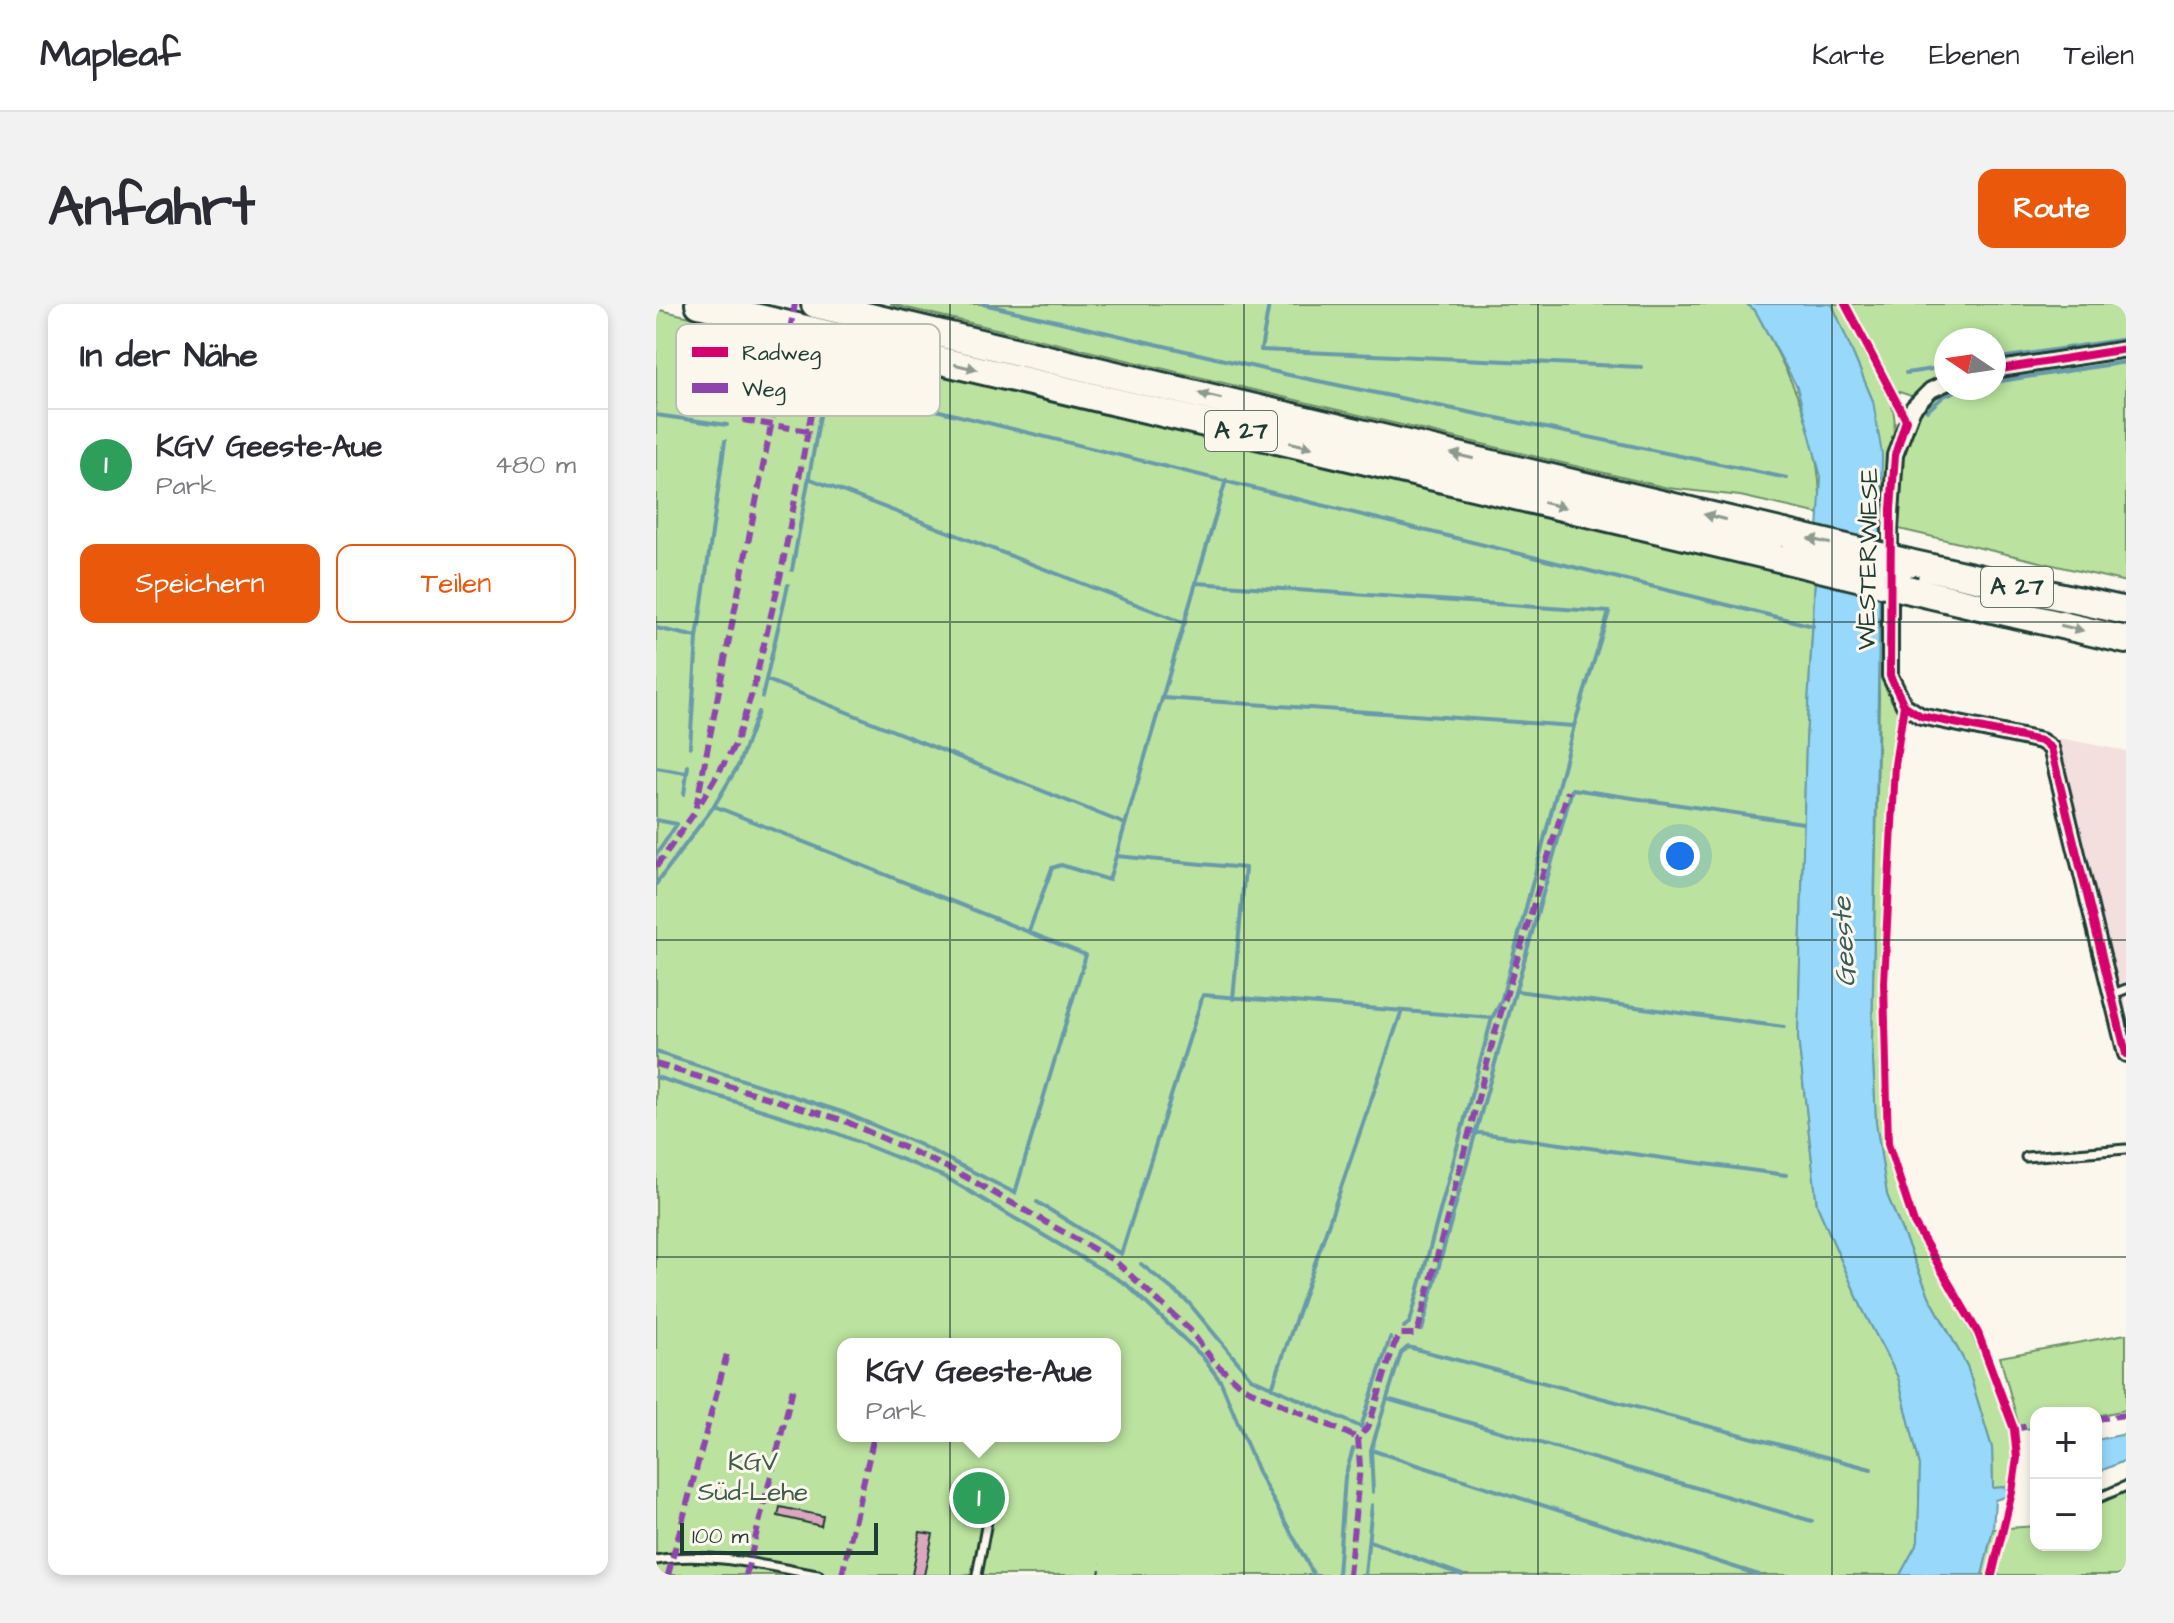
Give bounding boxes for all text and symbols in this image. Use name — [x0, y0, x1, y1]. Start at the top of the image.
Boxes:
text: Mapleaf — [40, 29, 180, 81]
text: Karte — [1812, 36, 1885, 75]
text: Ebenen — [1929, 36, 2020, 75]
text: Teilen — [2064, 36, 2134, 75]
text: Anfahrt — [48, 169, 255, 247]
button: Route — [1978, 169, 2126, 248]
legend — [676, 324, 940, 416]
north arrow — [1934, 328, 2006, 400]
text: In der Nähe — [80, 332, 258, 380]
text: Radweg — [742, 338, 821, 370]
one-way arrow — [953, 361, 978, 373]
text: Weg — [742, 374, 786, 406]
one-way arrow — [1197, 389, 1222, 402]
road number: A 27 — [1205, 411, 1277, 451]
text: KGV Geeste-Aue — [156, 426, 382, 468]
one-way arrow — [1288, 439, 1313, 452]
text: 1 — [104, 447, 108, 483]
text: 480 m — [494, 447, 576, 483]
one-way arrow — [1450, 450, 1475, 462]
street label: WESTERWIESE — [1848, 467, 1888, 651]
text: Park — [156, 468, 216, 504]
one-way arrow — [1541, 499, 1566, 512]
one-way arrow — [1703, 510, 1728, 523]
one-way arrow — [1806, 535, 1831, 547]
button: Speichern — [80, 544, 320, 623]
button: Teilen — [336, 544, 576, 623]
road number: A 27 — [1981, 567, 2053, 607]
one-way arrow — [2060, 622, 2085, 635]
your location — [1660, 836, 1700, 876]
water label: Geeste — [1822, 894, 1866, 988]
popup — [837, 1338, 1121, 1442]
text: KGV Geeste-Aue — [866, 1351, 1092, 1393]
text: Park — [866, 1393, 926, 1429]
map controls — [2030, 1407, 2102, 1551]
button: + — [2030, 1407, 2102, 1479]
park label: KGV Süd-Lehe — [698, 1444, 808, 1510]
pin: 1 — [953, 1468, 1005, 1528]
button: − — [2030, 1479, 2102, 1551]
scale bar — [680, 1519, 878, 1555]
text: 100 m — [692, 1521, 749, 1552]

